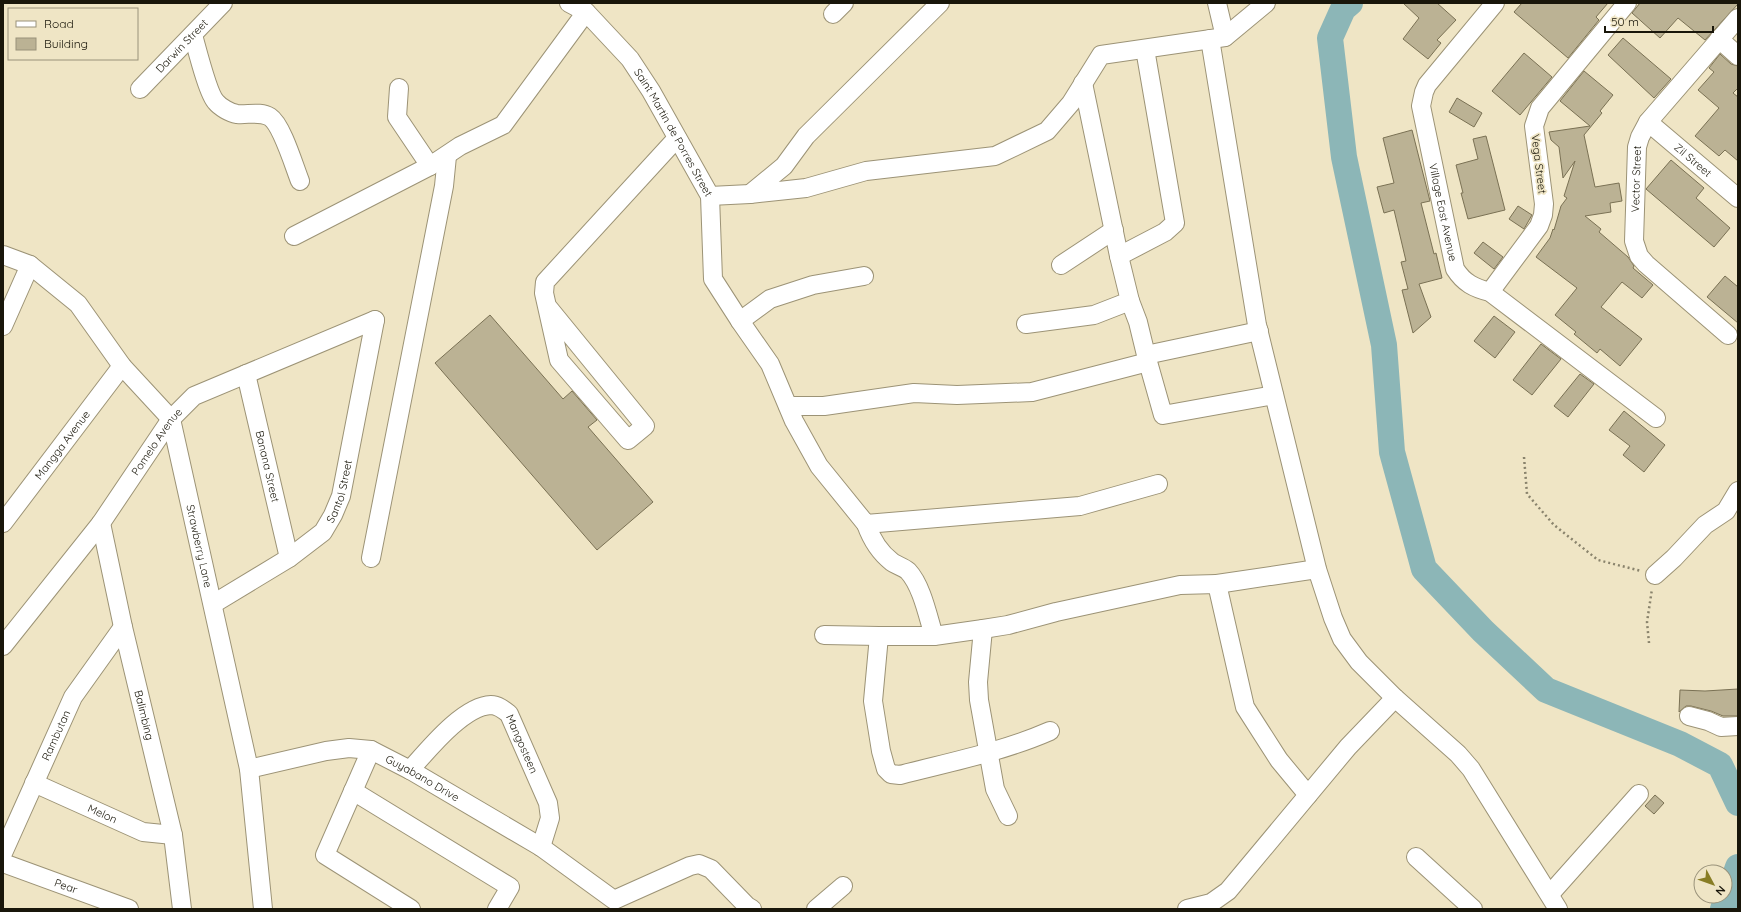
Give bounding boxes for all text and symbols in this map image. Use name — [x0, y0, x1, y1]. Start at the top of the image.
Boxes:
legend — [8, 8, 138, 60]
scale bar — [1605, 8, 1713, 34]
text: 50 m — [1611, 14, 1639, 29]
text: Road — [44, 16, 74, 31]
street label: Darwin Street — [152, 16, 211, 76]
text: Building — [44, 36, 88, 51]
street label: Saint Martin de Porres Street — [631, 66, 716, 199]
street label: Vega Street — [1528, 133, 1550, 195]
street label: Zil Street — [1671, 140, 1715, 180]
street label: Vector Street — [1628, 145, 1644, 212]
street label: Village East Avenue — [1426, 162, 1460, 263]
street label: Pomelo Avenue — [128, 405, 185, 478]
street label: Mangga Avenue — [32, 408, 93, 482]
street label: Banana Street — [252, 429, 283, 504]
street label: Santol Street — [323, 458, 355, 525]
street label: Strawberry Lane — [183, 503, 215, 589]
street label: Balimbing — [131, 689, 157, 742]
street label: Rambutan — [38, 708, 73, 763]
street label: Mangosteen — [503, 712, 541, 775]
street label: Guyabano Drive — [383, 752, 462, 805]
street label: Melon — [86, 801, 119, 826]
north arrow — [1693, 864, 1733, 904]
street label: Pear — [52, 875, 80, 897]
text: N — [1713, 883, 1728, 898]

